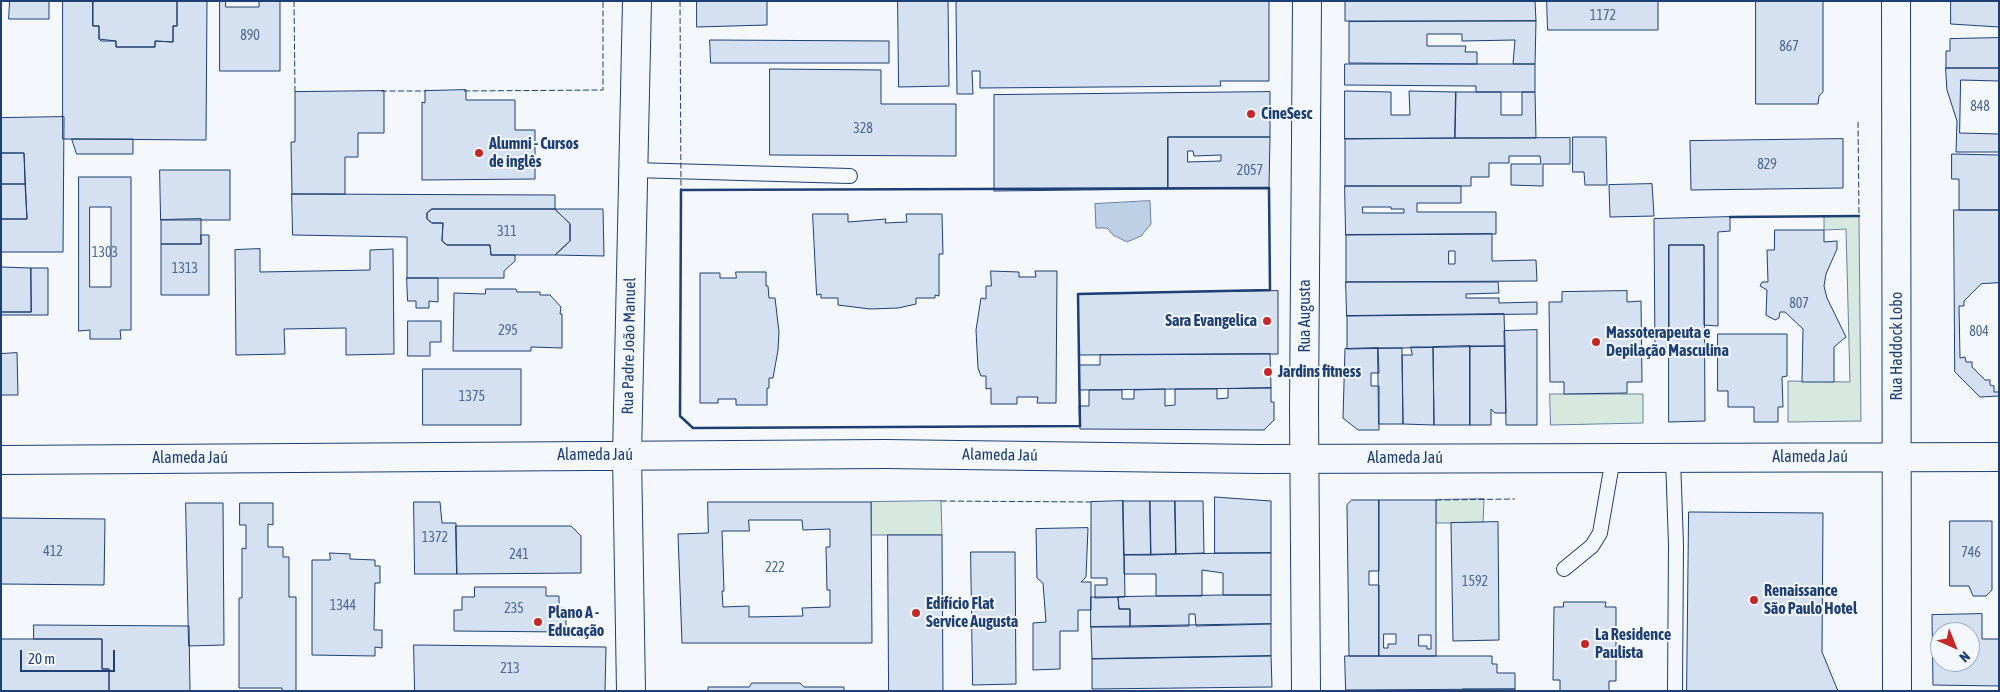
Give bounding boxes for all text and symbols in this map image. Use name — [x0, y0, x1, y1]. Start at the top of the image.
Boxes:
house number: 1172 — [1590, 8, 1616, 24]
house number: 890 — [240, 28, 260, 44]
house number: 867 — [1779, 39, 1799, 55]
house number: 848 — [1970, 99, 1990, 115]
place label: CineSesc — [1261, 104, 1312, 124]
marker: CineSesc — [1245, 108, 1257, 120]
house number: 328 — [853, 121, 873, 137]
place label: Alumni - Cursos de inglês — [489, 134, 579, 172]
marker: Alumni - Cursos de inglês — [473, 147, 485, 159]
house number: 829 — [1757, 157, 1777, 173]
house number: 2057 — [1237, 163, 1263, 179]
house number: 311 — [497, 224, 517, 240]
house number: 1303 — [92, 245, 118, 261]
house number: 1313 — [172, 261, 198, 277]
street label: Rua Padre João Manuel — [618, 277, 640, 415]
street label: Rua Augusta — [1295, 279, 1315, 353]
street label: Rua Haddock Lobo — [1887, 292, 1907, 400]
house number: 807 — [1789, 296, 1809, 312]
place label: Sara Evangelica — [1165, 311, 1257, 331]
marker: Sara Evangelica — [1261, 315, 1273, 327]
house number: 295 — [498, 323, 518, 339]
place label: Massoterapeuta e Depilação Masculina — [1606, 323, 1729, 361]
house number: 804 — [1969, 324, 1989, 340]
marker: Massoterapeuta e Depilação Masculina — [1590, 336, 1602, 348]
place label: Jardins fitness — [1278, 362, 1361, 382]
marker: Jardins fitness — [1262, 366, 1274, 378]
house number: 1375 — [459, 389, 485, 405]
street label: Alameda Jaú — [557, 445, 633, 465]
street label: Alameda Jaú — [962, 445, 1038, 465]
street label: Alameda Jaú — [1772, 447, 1848, 467]
street label: Alameda Jaú — [152, 448, 228, 468]
street label: Alameda Jaú — [1367, 448, 1443, 468]
house number: 1372 — [422, 530, 448, 546]
house number: 412 — [43, 544, 63, 560]
house number: 746 — [1961, 545, 1981, 561]
house number: 241 — [509, 547, 529, 563]
house number: 222 — [765, 560, 785, 576]
house number: 1592 — [1462, 574, 1488, 590]
place label: Renaissance São Paulo Hotel — [1764, 581, 1857, 619]
place label: Edifício Flat Service Augusta — [926, 594, 1018, 632]
marker: Renaissance São Paulo Hotel — [1748, 594, 1760, 606]
house number: 1344 — [330, 598, 356, 614]
house number: 235 — [504, 601, 524, 617]
place label: Plano A - Educação — [548, 603, 604, 641]
marker: Edifício Flat Service Augusta — [910, 607, 922, 619]
marker: Plano A - Educação — [532, 616, 544, 628]
north arrow — [1930, 622, 1980, 672]
place label: La Residence Paulista — [1595, 625, 1671, 663]
marker: La Residence Paulista — [1579, 638, 1591, 650]
scale bar — [22, 640, 118, 672]
text: N — [1956, 648, 1973, 666]
text: 20 m — [28, 650, 55, 667]
house number: 213 — [500, 661, 520, 677]

